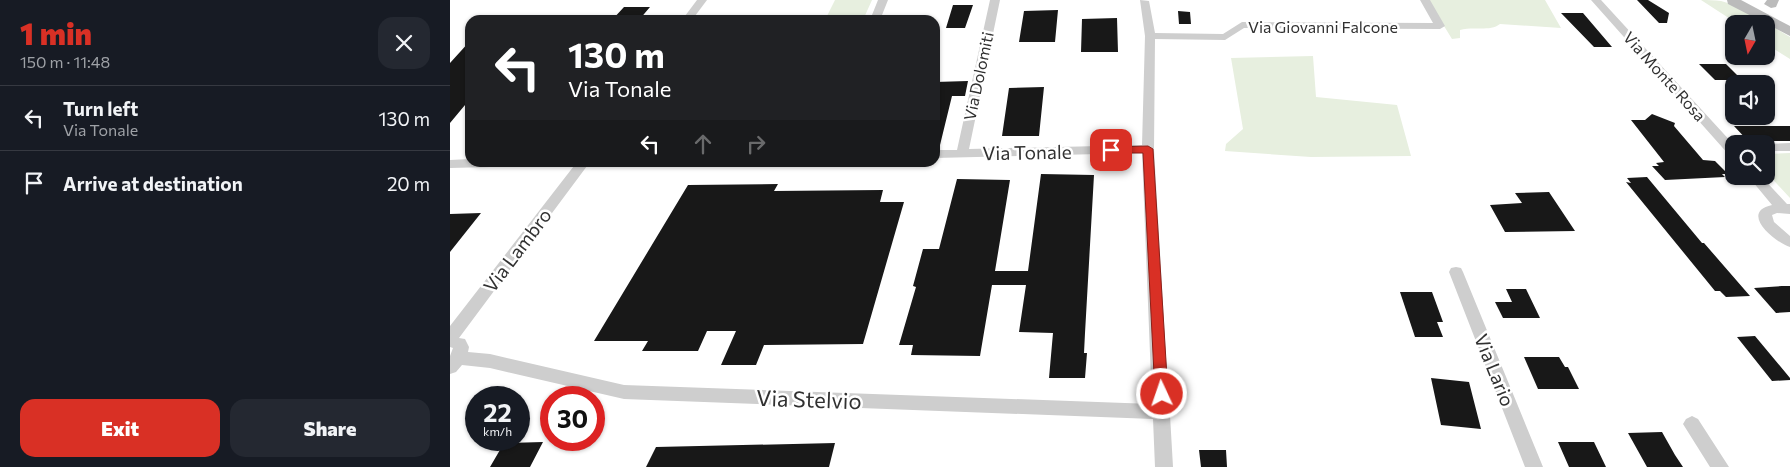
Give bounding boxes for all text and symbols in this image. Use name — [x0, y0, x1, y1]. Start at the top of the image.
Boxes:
text: 1 min — [20, 14, 92, 51]
north arrow — [1725, 15, 1775, 65]
map controls — [1725, 15, 1775, 185]
button: close — [378, 17, 430, 69]
street label: Via Giovanni Falcone — [1248, 17, 1398, 36]
street label: Via Monte Rosa — [1620, 27, 1710, 125]
street label: Via Dolomiti — [959, 30, 997, 122]
text: 130 m — [568, 32, 665, 75]
icon: left — [485, 35, 550, 100]
text: 150 m · 11:48 — [20, 52, 110, 71]
text: Via Tonale — [568, 75, 671, 102]
button: sound — [1725, 75, 1775, 125]
text: Turn left — [63, 97, 138, 120]
icon: left — [20, 104, 48, 132]
text: 130 m — [378, 107, 430, 130]
text: Via Tonale — [63, 120, 138, 139]
pin — [1090, 129, 1132, 171]
icon: left — [636, 130, 664, 158]
icon: ahead — [689, 130, 717, 158]
icon: right — [742, 130, 770, 158]
button: search — [1725, 135, 1775, 185]
icon: arrive — [1097, 136, 1125, 164]
street label: Via Tonale — [982, 140, 1072, 164]
icon: arrive — [20, 169, 48, 197]
text: Arrive at destination — [63, 172, 243, 195]
text: 20 m — [387, 172, 430, 195]
street label: Via Lambro — [478, 204, 556, 296]
street label: Via Lario — [1470, 330, 1520, 410]
position arrow — [1135, 367, 1187, 419]
street label: Via Stelvio — [756, 384, 862, 414]
speed limit sign: 30 — [540, 386, 605, 451]
text: 22 — [483, 397, 512, 427]
button: Exit — [20, 399, 220, 457]
button: Share — [230, 399, 430, 457]
text: km/h — [483, 424, 512, 438]

